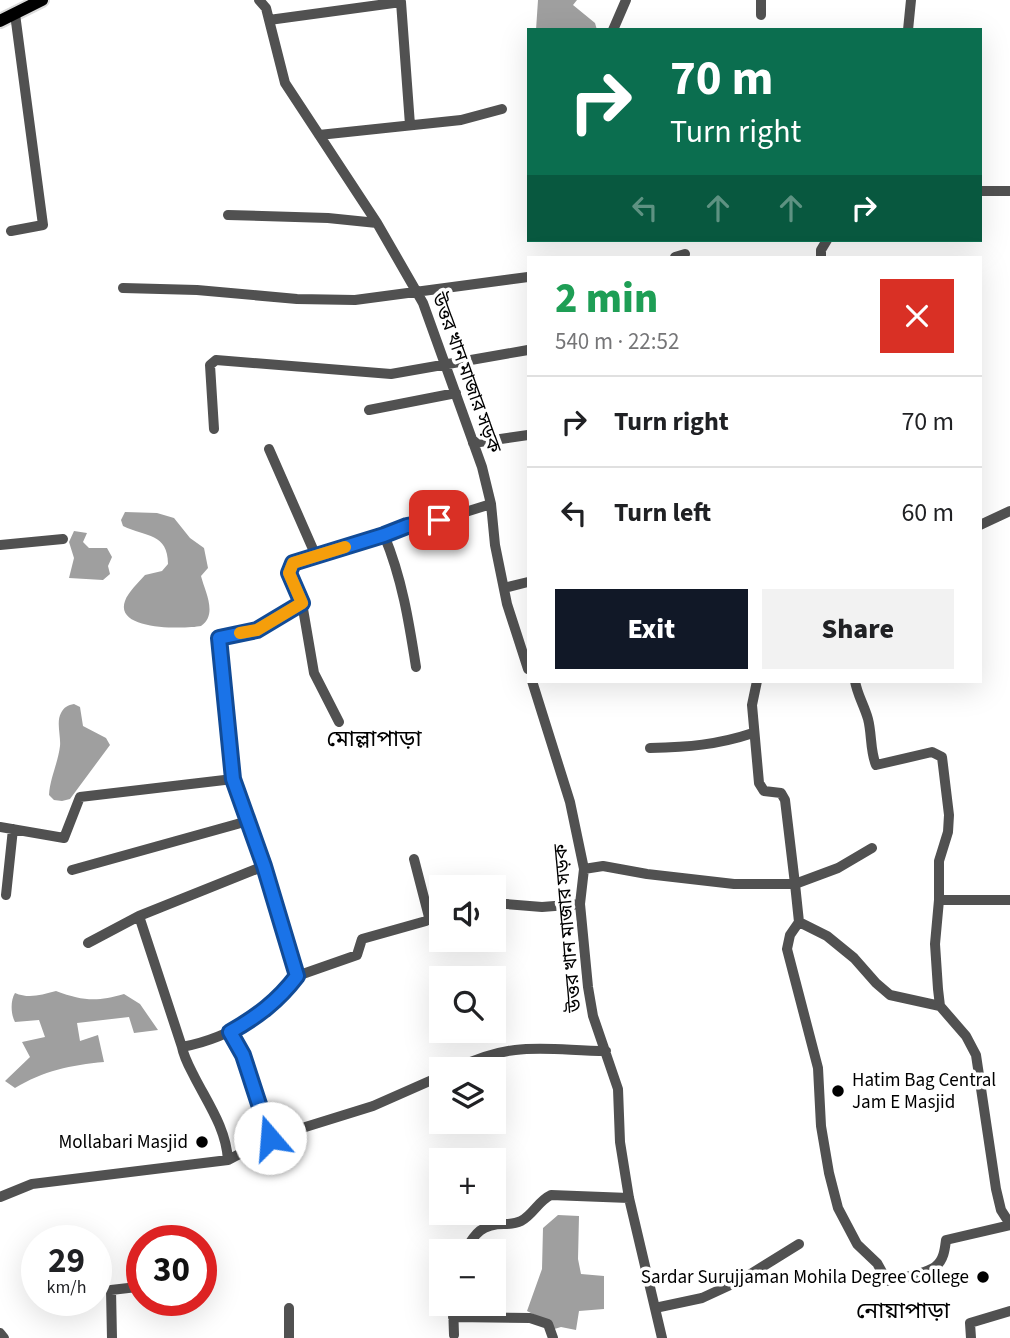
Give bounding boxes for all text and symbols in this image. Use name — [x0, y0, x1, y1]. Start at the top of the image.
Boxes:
text: 70 m — [670, 44, 774, 114]
icon: right — [555, 56, 646, 147]
text: Turn right — [670, 109, 801, 155]
icon: left — [626, 189, 664, 227]
icon: ahead — [699, 189, 737, 227]
icon: ahead — [772, 189, 810, 227]
icon: right — [845, 189, 883, 227]
text: 2 min — [555, 269, 658, 329]
button: close — [880, 279, 954, 353]
street label: উত্তর খান মাজার সড়ক — [424, 288, 508, 458]
text: 540 m · 22:52 — [555, 325, 679, 358]
icon: right — [555, 403, 593, 441]
text: Turn right — [614, 403, 729, 440]
text: 70 m — [901, 403, 954, 440]
pin — [409, 490, 469, 550]
icon: left — [555, 494, 593, 532]
text: Turn left — [614, 494, 711, 531]
text: 60 m — [901, 494, 954, 531]
icon: arrive — [420, 501, 458, 539]
button: Exit — [555, 589, 748, 669]
button: Share — [762, 589, 954, 669]
district label: মোল্লাপাড়া — [326, 722, 422, 755]
street label: উত্তর খান মাজার সড়ক — [547, 842, 589, 1014]
map controls — [429, 875, 506, 1316]
button: sound — [429, 875, 506, 952]
button: search — [429, 966, 506, 1043]
button: layers — [429, 1057, 506, 1134]
place label: Hatim Bag Central Jam E Masjid — [852, 1067, 996, 1116]
marker: Hatim Bag Central Jam E Masjid — [830, 1083, 846, 1099]
position arrow — [233, 1101, 307, 1175]
place label: Mollabari Masjid — [58, 1129, 188, 1156]
marker: Mollabari Masjid — [194, 1134, 210, 1150]
button: + — [429, 1148, 506, 1225]
speed limit sign: 30 — [126, 1225, 217, 1316]
text: 29 — [48, 1236, 85, 1286]
button: − — [429, 1239, 506, 1316]
place label: Sardar Surujjaman Mohila Degree College — [641, 1264, 969, 1291]
marker: Sardar Surujjaman Mohila Degree College — [975, 1269, 991, 1285]
text: km/h — [47, 1275, 86, 1300]
district label: নোয়াপাড়া — [856, 1294, 951, 1327]

